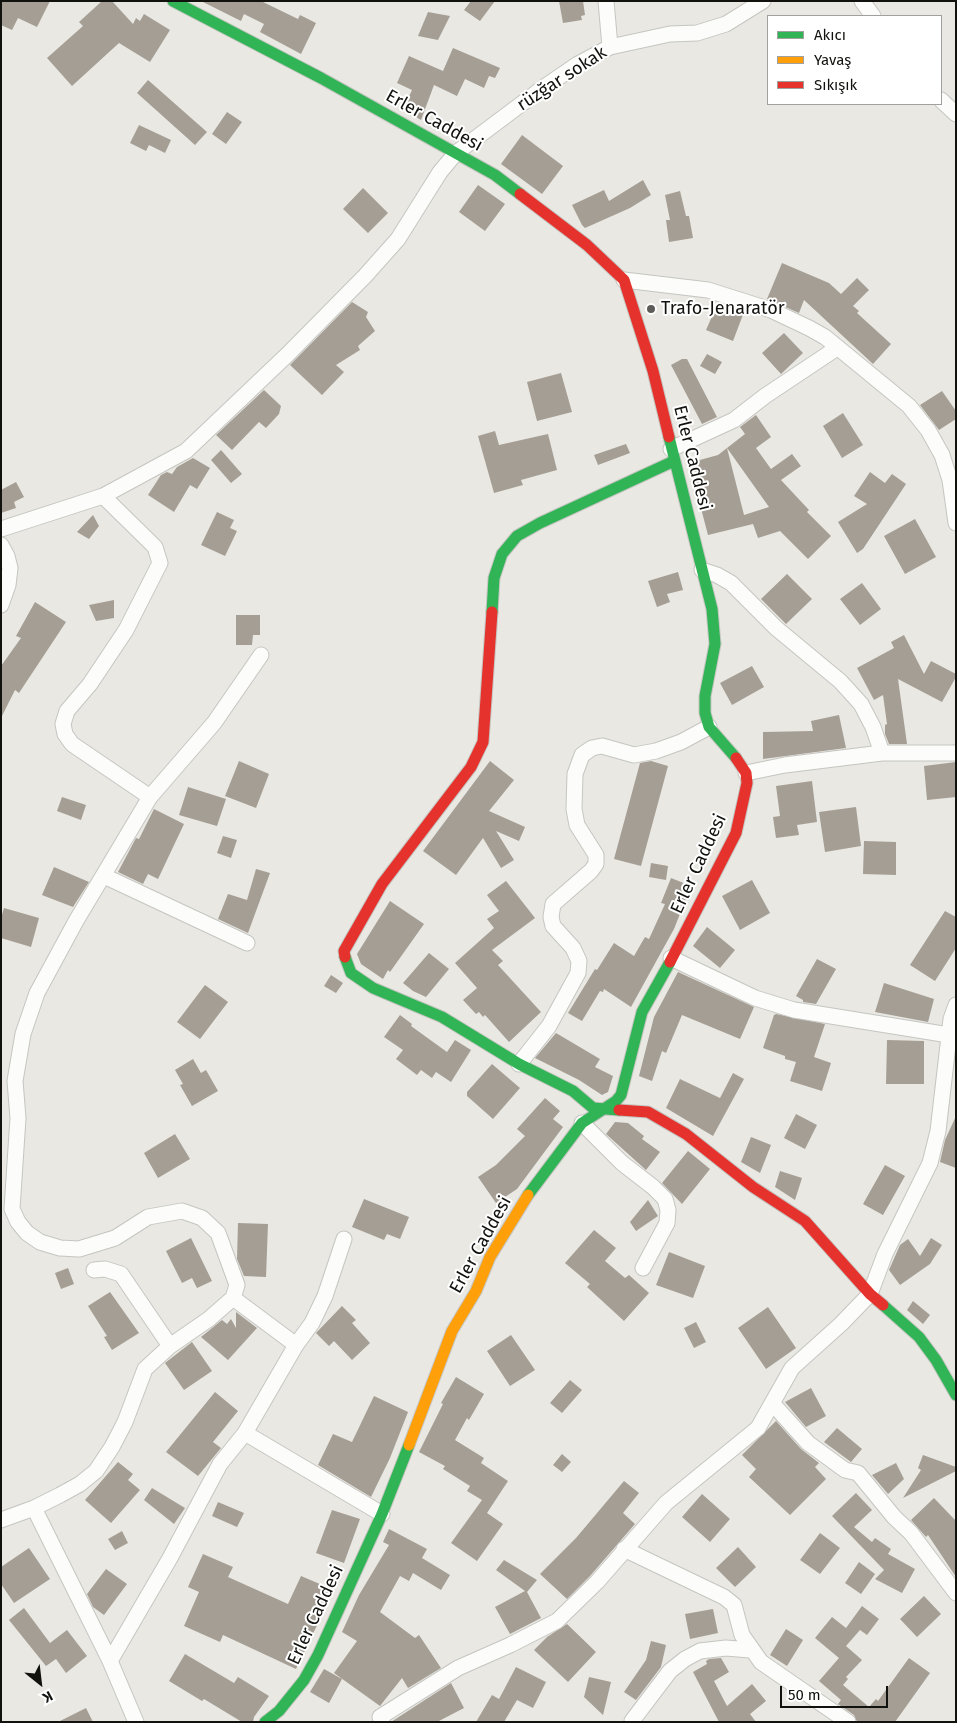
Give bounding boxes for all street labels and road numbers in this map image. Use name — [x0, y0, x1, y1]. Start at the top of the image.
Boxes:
street label: rüzğar sokak — [513, 42, 611, 116]
street label: Erler Caddesi — [382, 85, 486, 157]
street label: Erler Caddesi — [669, 403, 715, 513]
street label: Erler Caddesi — [666, 811, 732, 917]
street label: Erler Caddesi — [445, 1193, 517, 1297]
street label: Erler Caddesi — [283, 1562, 349, 1668]

